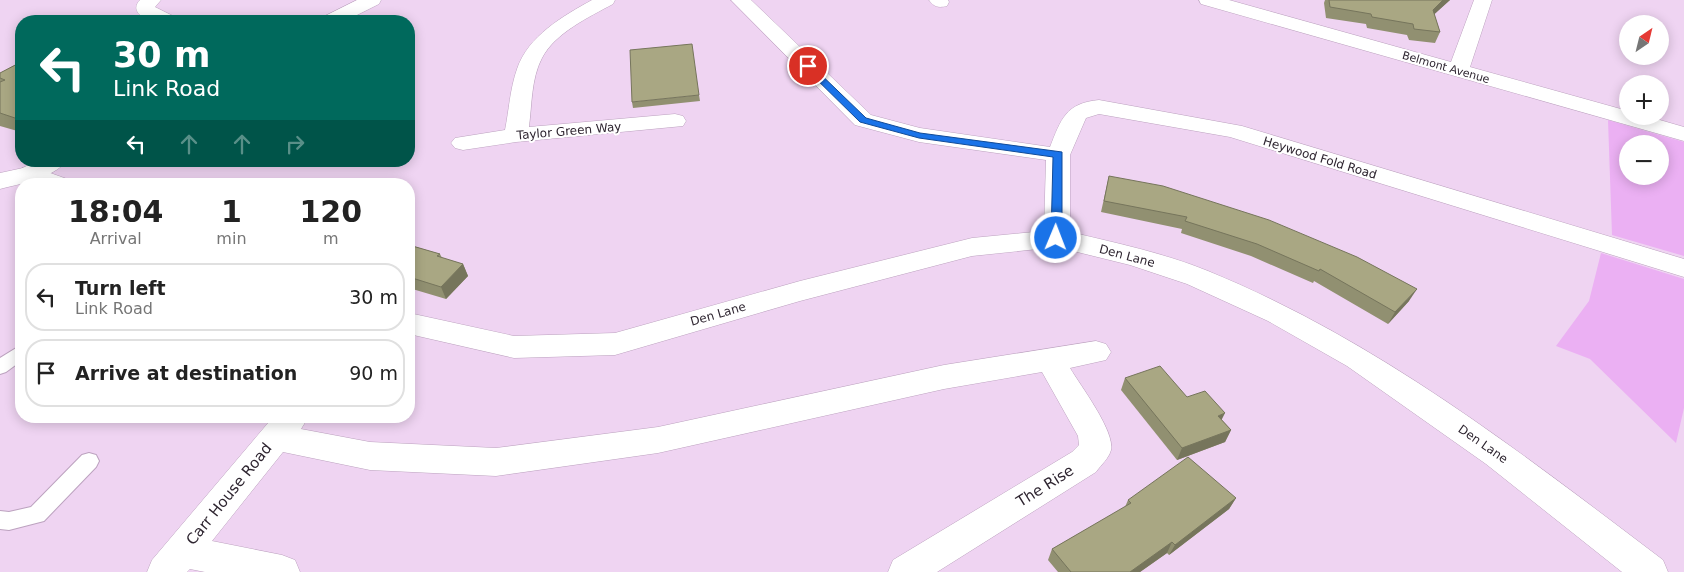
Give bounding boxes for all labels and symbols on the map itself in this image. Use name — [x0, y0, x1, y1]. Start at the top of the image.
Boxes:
north arrow — [1619, 15, 1669, 65]
pin — [787, 45, 829, 87]
street label: Belmont Avenue — [1401, 49, 1491, 86]
street label: Taylor Green Way — [515, 119, 622, 143]
street label: Heywood Fold Road — [1261, 134, 1379, 182]
position arrow — [1029, 211, 1081, 263]
street label: Den Lane — [1098, 242, 1156, 270]
street label: Den Lane — [689, 299, 747, 329]
street label: Den Lane — [1456, 422, 1510, 466]
street label: Carr House Road — [182, 439, 276, 549]
street label: The Rise — [1012, 461, 1077, 511]

